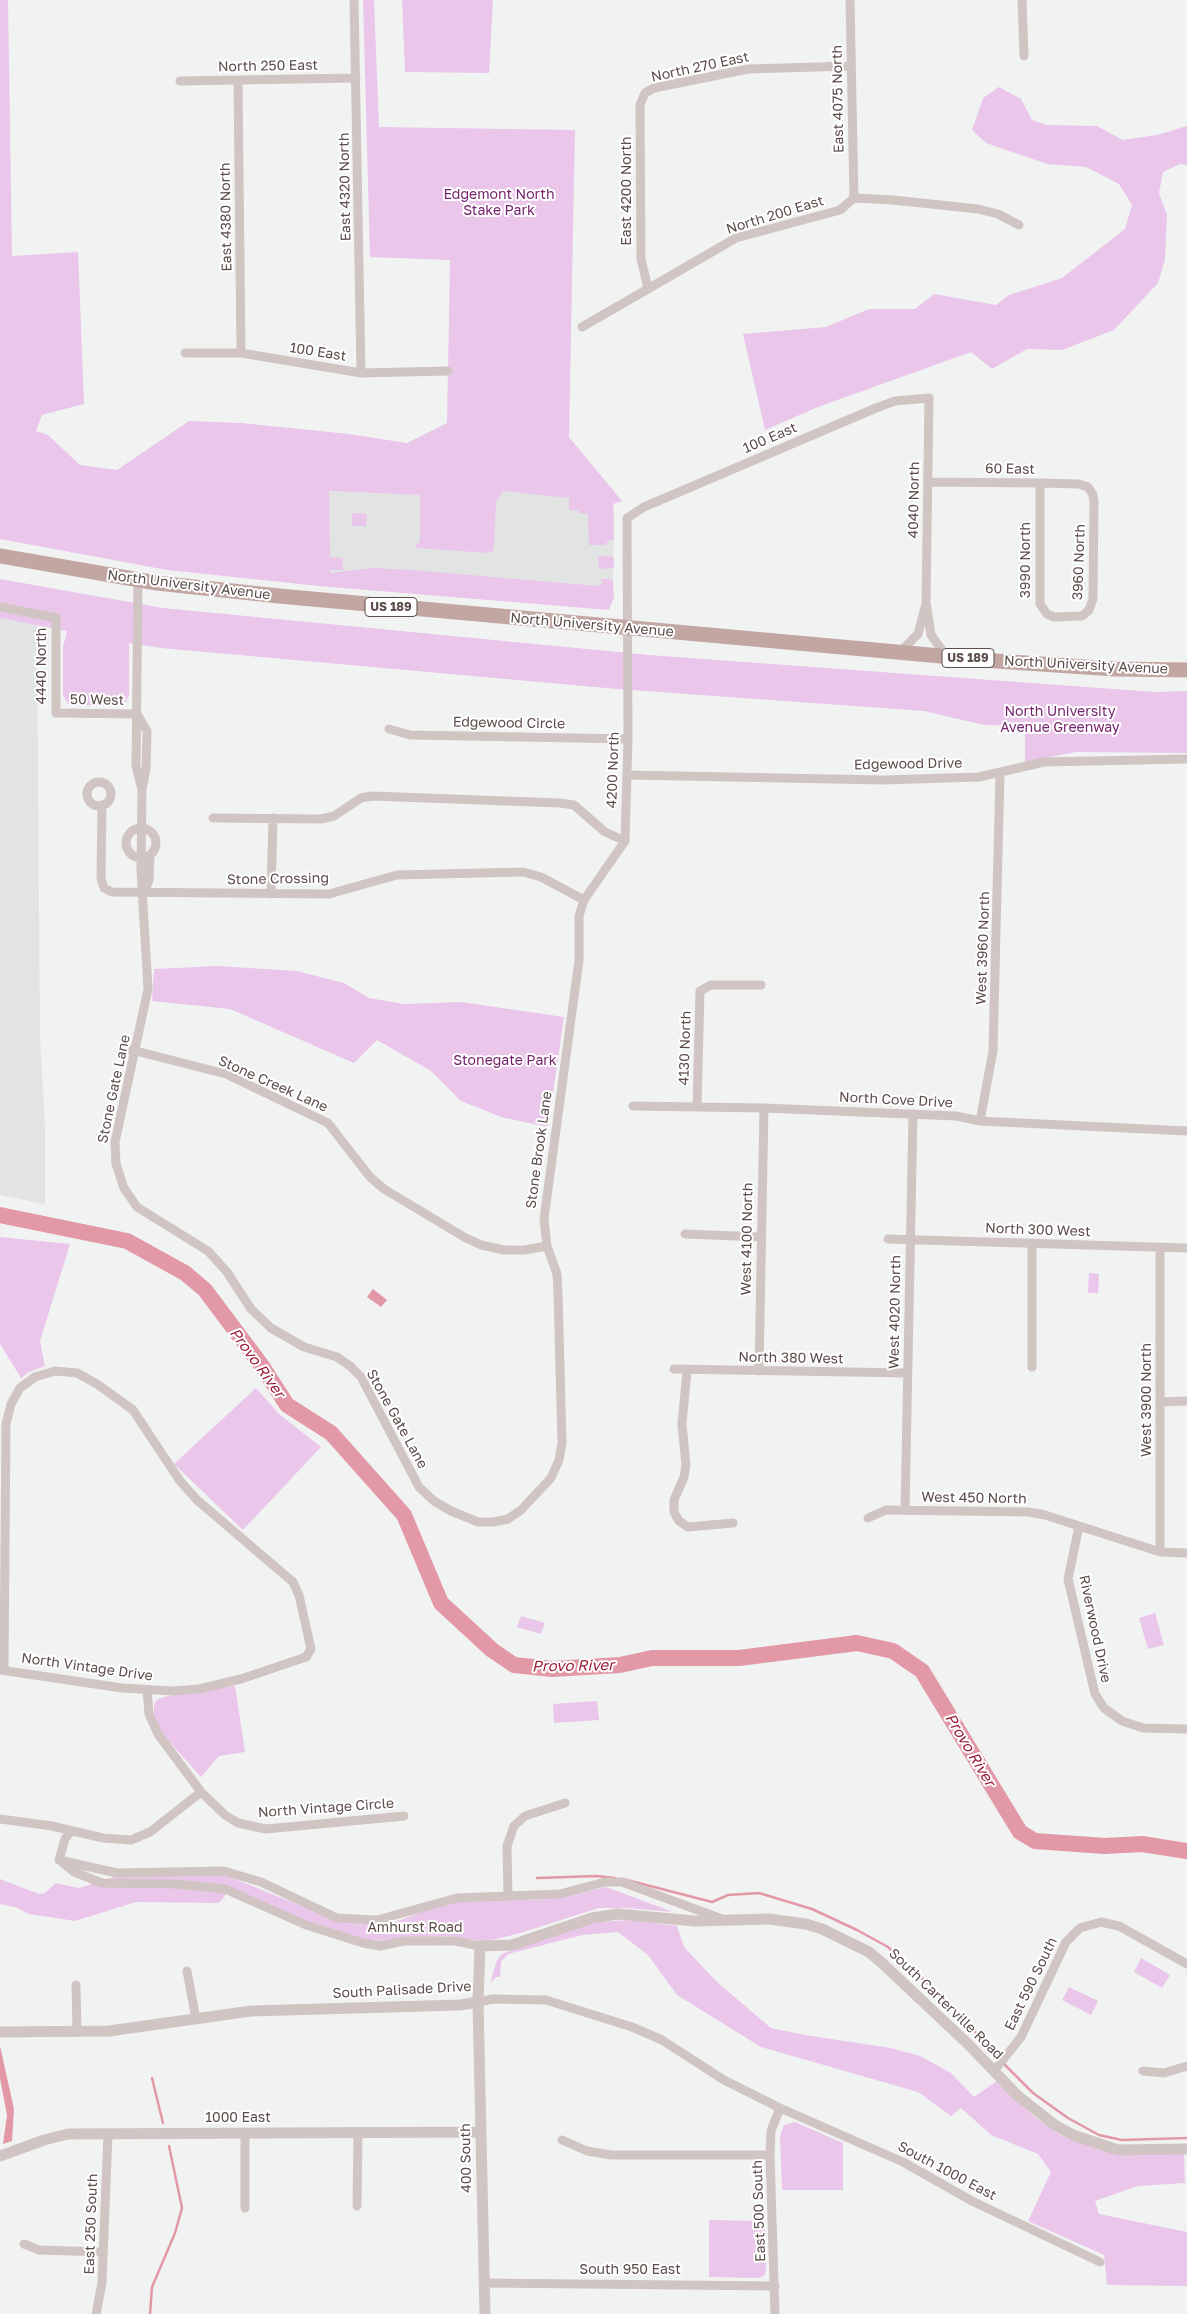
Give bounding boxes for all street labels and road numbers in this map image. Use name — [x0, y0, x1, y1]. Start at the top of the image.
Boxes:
street label: East 4075 North — [829, 45, 847, 153]
street label: North 270 East — [650, 48, 750, 86]
street label: North 250 East — [218, 57, 318, 75]
street label: East 4320 North — [336, 132, 354, 242]
street label: East 4200 North — [619, 136, 635, 246]
street label: East 4380 North — [217, 162, 235, 272]
street label: North 200 East — [724, 192, 826, 238]
street label: 100 East — [289, 339, 347, 365]
street label: 100 East — [740, 419, 800, 457]
street label: 60 East — [985, 460, 1035, 478]
street label: 4040 North — [905, 461, 923, 539]
street label: 3990 North — [1018, 522, 1034, 598]
street label: 3960 North — [1069, 524, 1089, 600]
street label: North University Avenue — [107, 567, 271, 603]
road number: US 189 — [365, 598, 417, 616]
street label: North University Avenue — [510, 609, 674, 641]
street label: 4440 North — [34, 628, 50, 704]
road number: US 189 — [942, 648, 994, 668]
street label: North University Avenue — [1004, 652, 1168, 678]
street label: 50 West — [70, 691, 124, 709]
street label: Edgewood Circle — [453, 714, 565, 732]
street label: 4200 North — [603, 731, 623, 809]
street label: Edgewood Drive — [854, 755, 962, 773]
street label: Stone Crossing — [227, 870, 329, 888]
street label: West 3960 North — [973, 891, 993, 1005]
street label: 4130 North — [675, 1010, 695, 1086]
street label: Stone Gate Lane — [94, 1033, 134, 1145]
street label: Stone Creek Lane — [216, 1052, 330, 1116]
street label: North Cove Drive — [839, 1089, 953, 1111]
street label: Stone Brook Lane — [522, 1090, 556, 1210]
street label: West 4100 North — [738, 1183, 756, 1295]
street label: North 300 West — [985, 1220, 1091, 1240]
street label: West 4020 North — [886, 1255, 904, 1369]
street label: West 3900 North — [1139, 1343, 1155, 1457]
street label: North 380 West — [738, 1349, 844, 1367]
street label: Stone Gate Lane — [363, 1367, 431, 1471]
street label: West 450 North — [921, 1489, 1027, 1507]
street label: Riverwood Drive — [1075, 1574, 1115, 1684]
street label: North Vintage Drive — [20, 1649, 154, 1685]
street label: North Vintage Circle — [257, 1795, 395, 1821]
street label: Amhurst Road — [367, 1920, 463, 1936]
street label: East 590 South — [1001, 1935, 1061, 2033]
street label: South Carterville Road — [885, 1945, 1007, 2063]
street label: South Palisade Drive — [332, 1978, 472, 2002]
street label: 1000 East — [205, 2110, 271, 2126]
street label: 400 South — [457, 2123, 475, 2193]
street label: South 1000 East — [895, 2138, 999, 2204]
street label: East 500 South — [749, 2160, 769, 2262]
street label: East 250 South — [81, 2173, 101, 2275]
street label: South 950 East — [579, 2262, 681, 2278]

